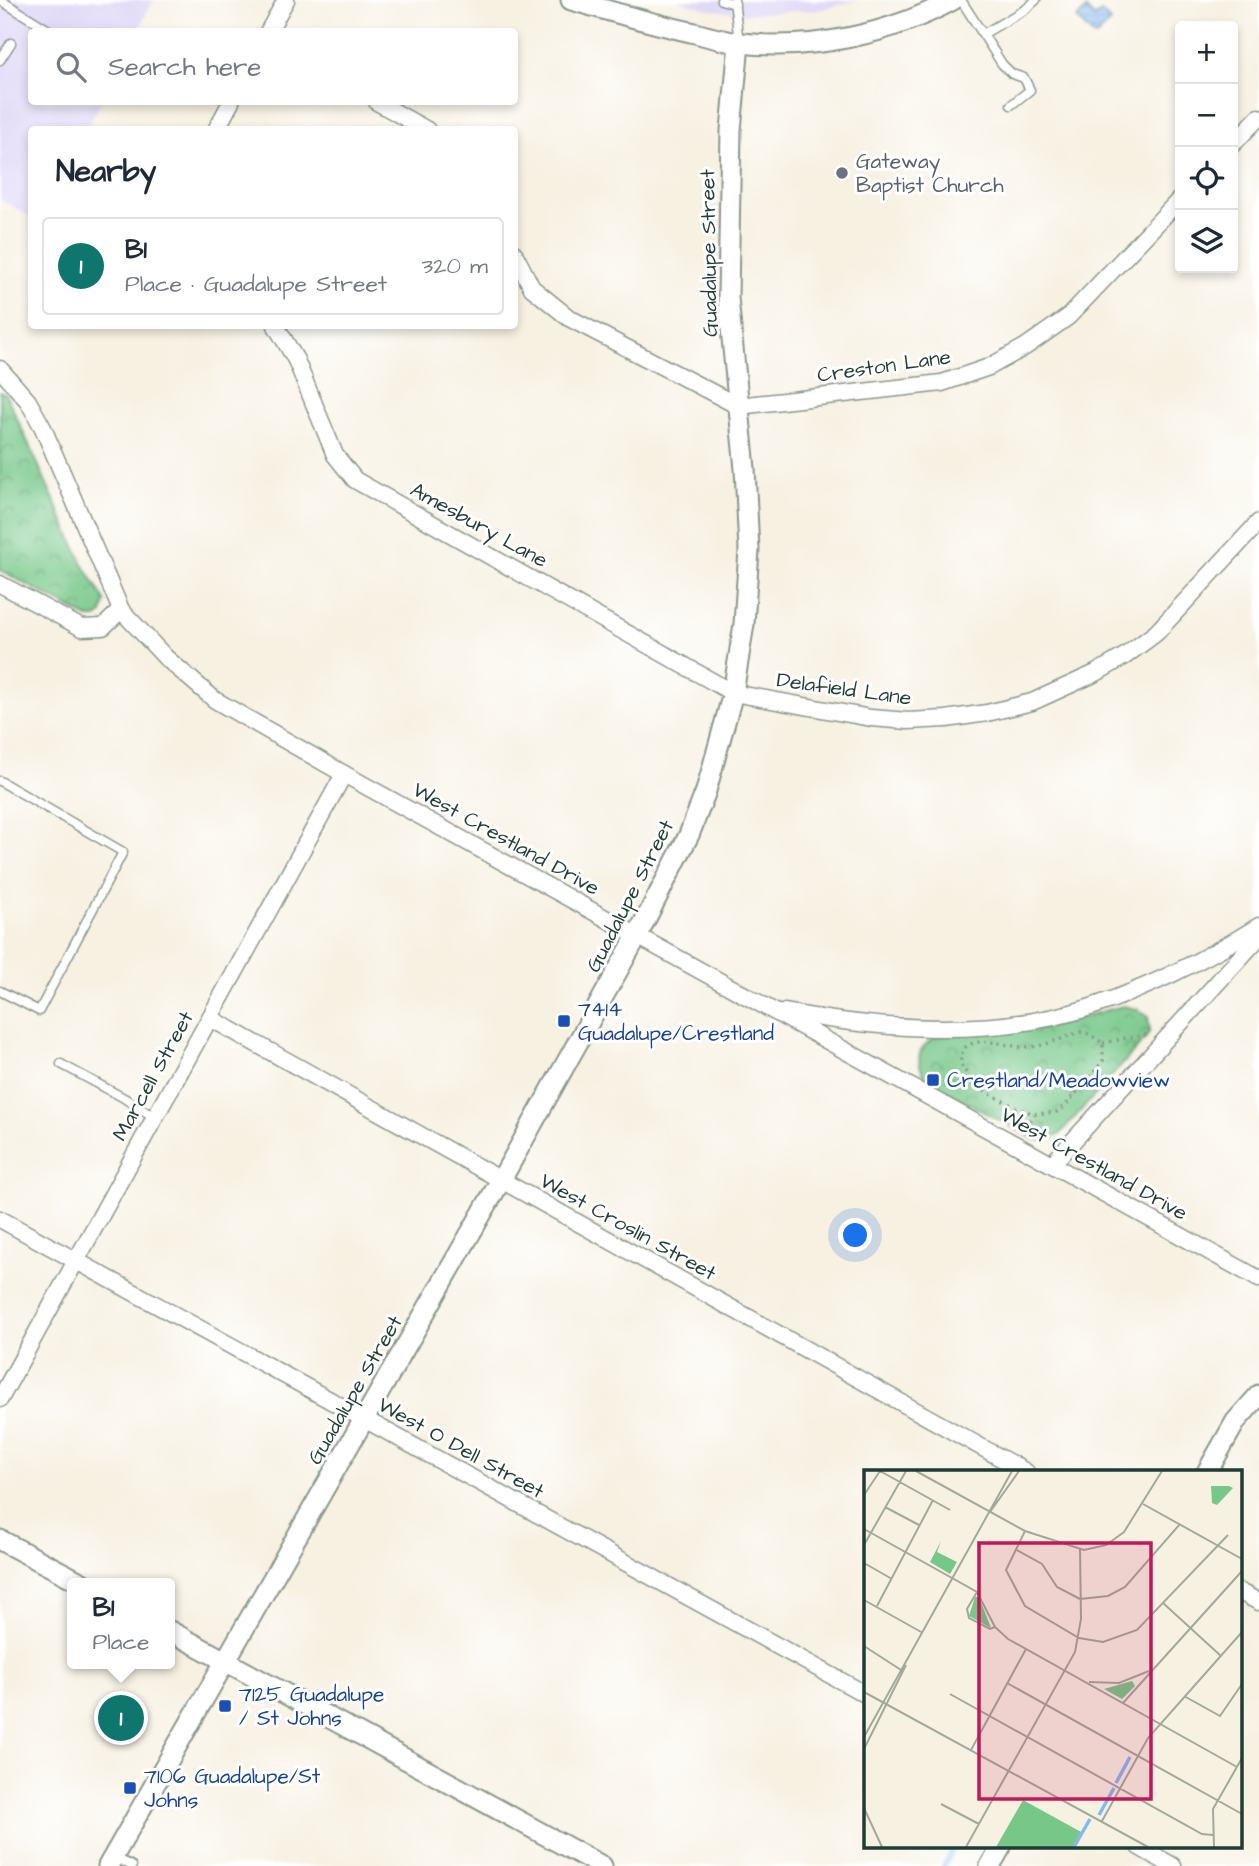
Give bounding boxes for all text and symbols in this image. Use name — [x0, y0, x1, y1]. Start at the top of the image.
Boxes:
map controls — [1175, 21, 1238, 273]
button: + — [1175, 21, 1238, 84]
search box — [28, 28, 518, 105]
icon: search — [52, 48, 90, 86]
text: Search here — [108, 49, 261, 85]
button: − — [1175, 84, 1238, 147]
place label: Gateway Baptist Church — [856, 147, 1004, 201]
button: locate — [1175, 147, 1238, 210]
text: Nearby — [56, 151, 156, 193]
marker: Gateway Baptist Church — [834, 165, 850, 181]
street label: Guadalupe Street — [693, 168, 726, 337]
button: layers — [1175, 210, 1238, 273]
text: B1 — [125, 232, 147, 268]
text: 1 — [80, 250, 82, 282]
text: 320 m — [422, 250, 488, 282]
text: Place · Guadalupe Street — [125, 268, 387, 300]
street label: Creston Lane — [815, 342, 953, 390]
street label: Amesbury Lane — [404, 475, 553, 576]
street label: Delafield Lane — [775, 665, 913, 713]
street label: West Crestland Drive — [407, 775, 605, 903]
street label: Guadalupe Street — [579, 814, 682, 978]
place label: 7414 Guadalupe/Crestland — [578, 995, 774, 1049]
street label: Marcell Street — [105, 1006, 201, 1146]
marker: 7414 Guadalupe/Crestland — [556, 1013, 572, 1029]
place label: Crestland/Meadowview — [947, 1066, 1170, 1095]
marker: Crestland/Meadowview — [925, 1072, 941, 1088]
street label: West Crestland Drive — [995, 1100, 1193, 1228]
street label: West Croslin Street — [535, 1166, 722, 1288]
your location — [838, 1218, 872, 1252]
street label: Guadalupe Street — [301, 1310, 411, 1470]
street label: West O Dell Street — [373, 1390, 550, 1506]
inset map — [864, 1470, 1242, 1848]
popup — [67, 1578, 175, 1669]
text: B1 — [93, 1590, 114, 1626]
text: Place — [93, 1626, 149, 1658]
place label: 7125 Guadalupe / St Johns — [239, 1680, 384, 1733]
pin: 1 — [98, 1692, 144, 1744]
marker: 7125 Guadalupe / St Johns — [217, 1698, 233, 1714]
place label: 7106 Guadalupe/St Johns — [144, 1762, 321, 1815]
marker: 7106 Guadalupe/St Johns — [122, 1780, 138, 1796]

